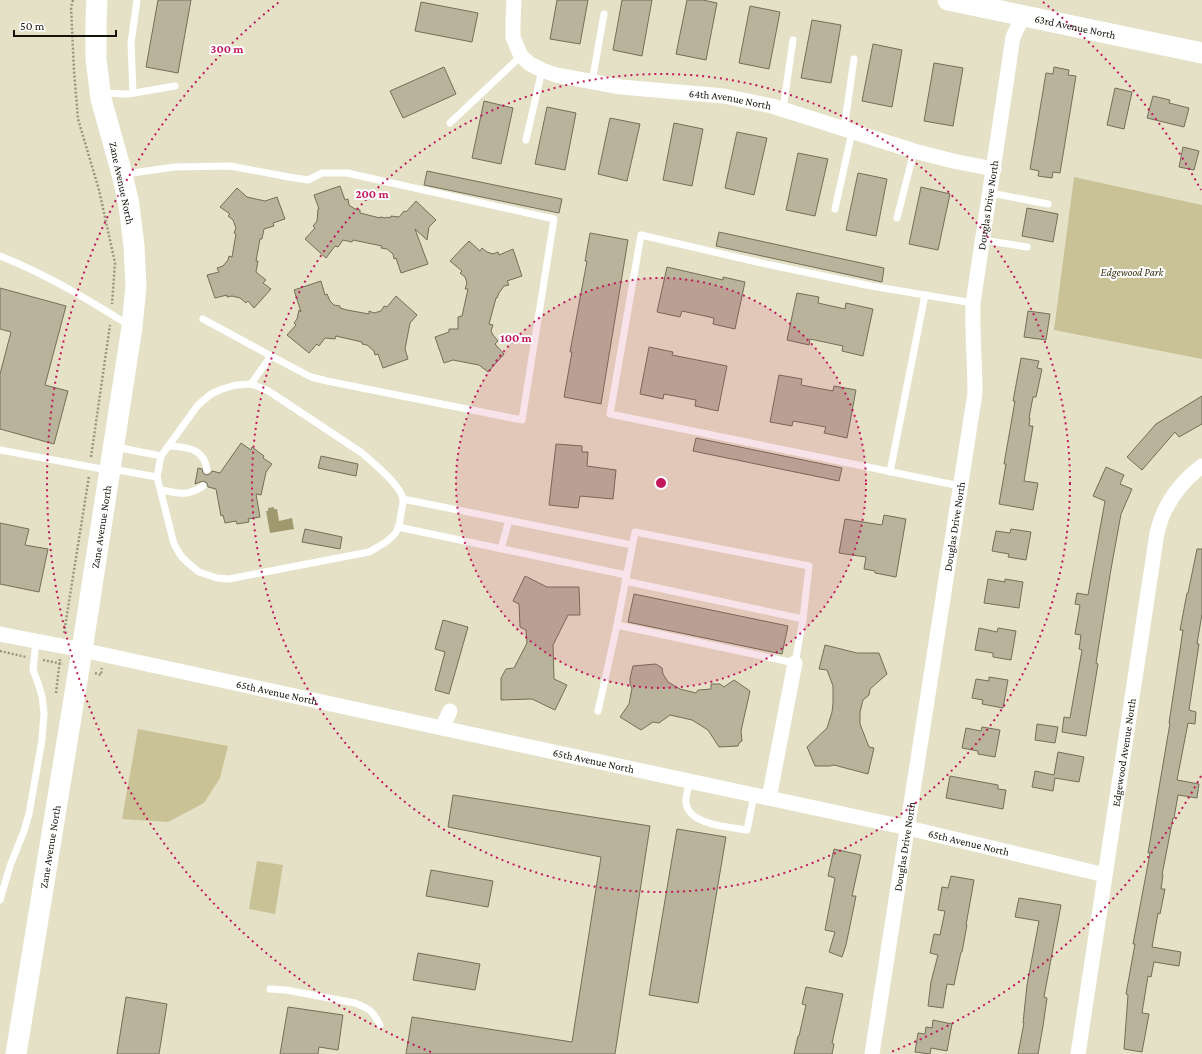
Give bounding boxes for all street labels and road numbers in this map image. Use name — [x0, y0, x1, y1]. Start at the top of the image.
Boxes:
street label: 63rd Avenue North — [1034, 12, 1117, 41]
street label: 64th Avenue North — [688, 87, 773, 112]
street label: Zane Avenue North — [107, 141, 137, 225]
street label: Douglas Drive North — [975, 159, 1000, 251]
street label: Douglas Drive North — [941, 481, 967, 572]
street label: Zane Avenue North — [89, 484, 113, 569]
street label: 65th Avenue North — [235, 678, 319, 707]
street label: Edgewood Avenue North — [1110, 697, 1138, 807]
street label: 65th Avenue North — [552, 746, 635, 775]
street label: Douglas Drive North — [891, 801, 917, 892]
street label: Zane Avenue North — [37, 804, 63, 889]
street label: 65th Avenue North — [927, 827, 1011, 858]

